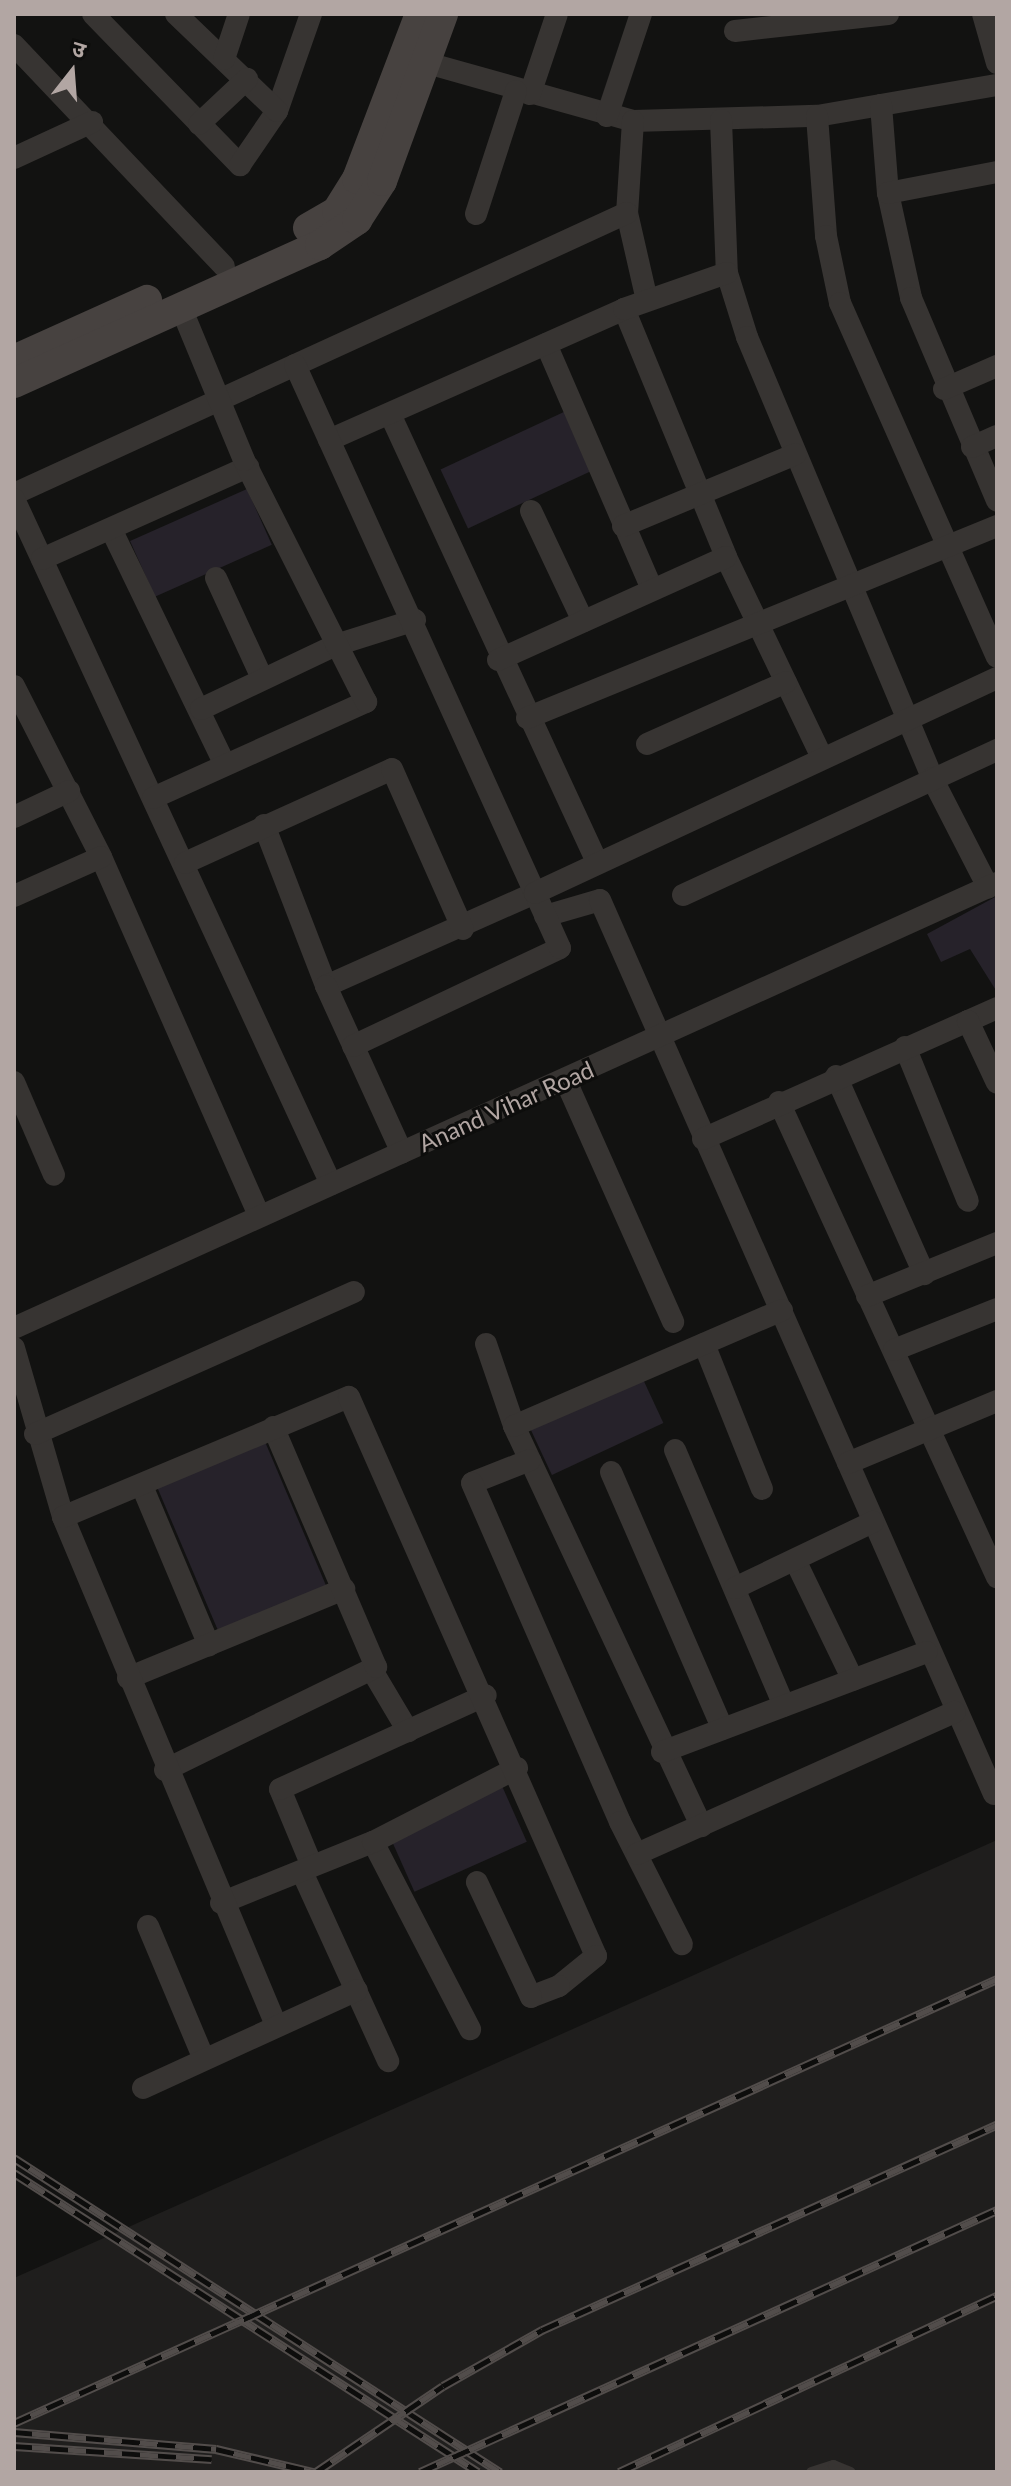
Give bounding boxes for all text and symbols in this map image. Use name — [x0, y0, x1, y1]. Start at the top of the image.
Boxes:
north arrow — [32, 32, 112, 112]
text: उ — [69, 34, 89, 63]
street label: Anand Vihar Road — [413, 1054, 599, 1158]

